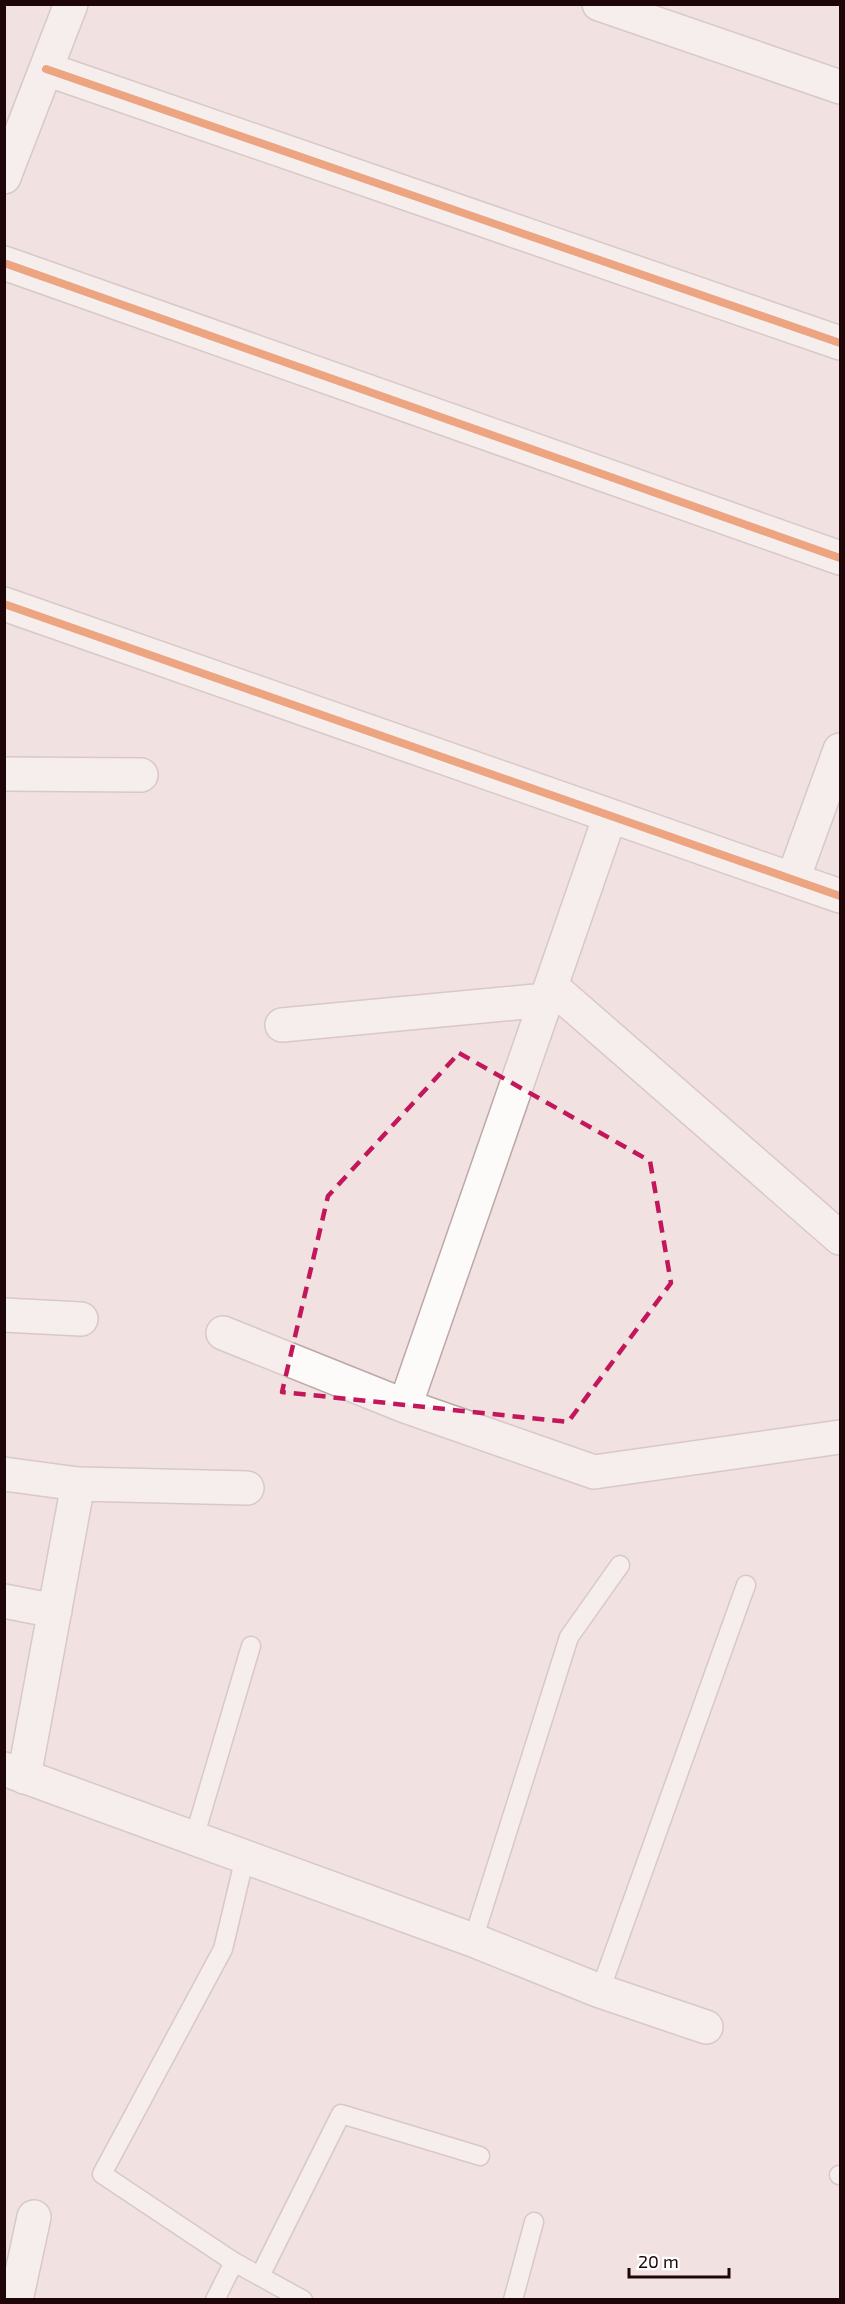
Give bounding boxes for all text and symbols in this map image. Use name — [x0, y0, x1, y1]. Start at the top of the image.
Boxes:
scale bar — [629, 2241, 730, 2279]
text: 20 m — [638, 2250, 679, 2272]

